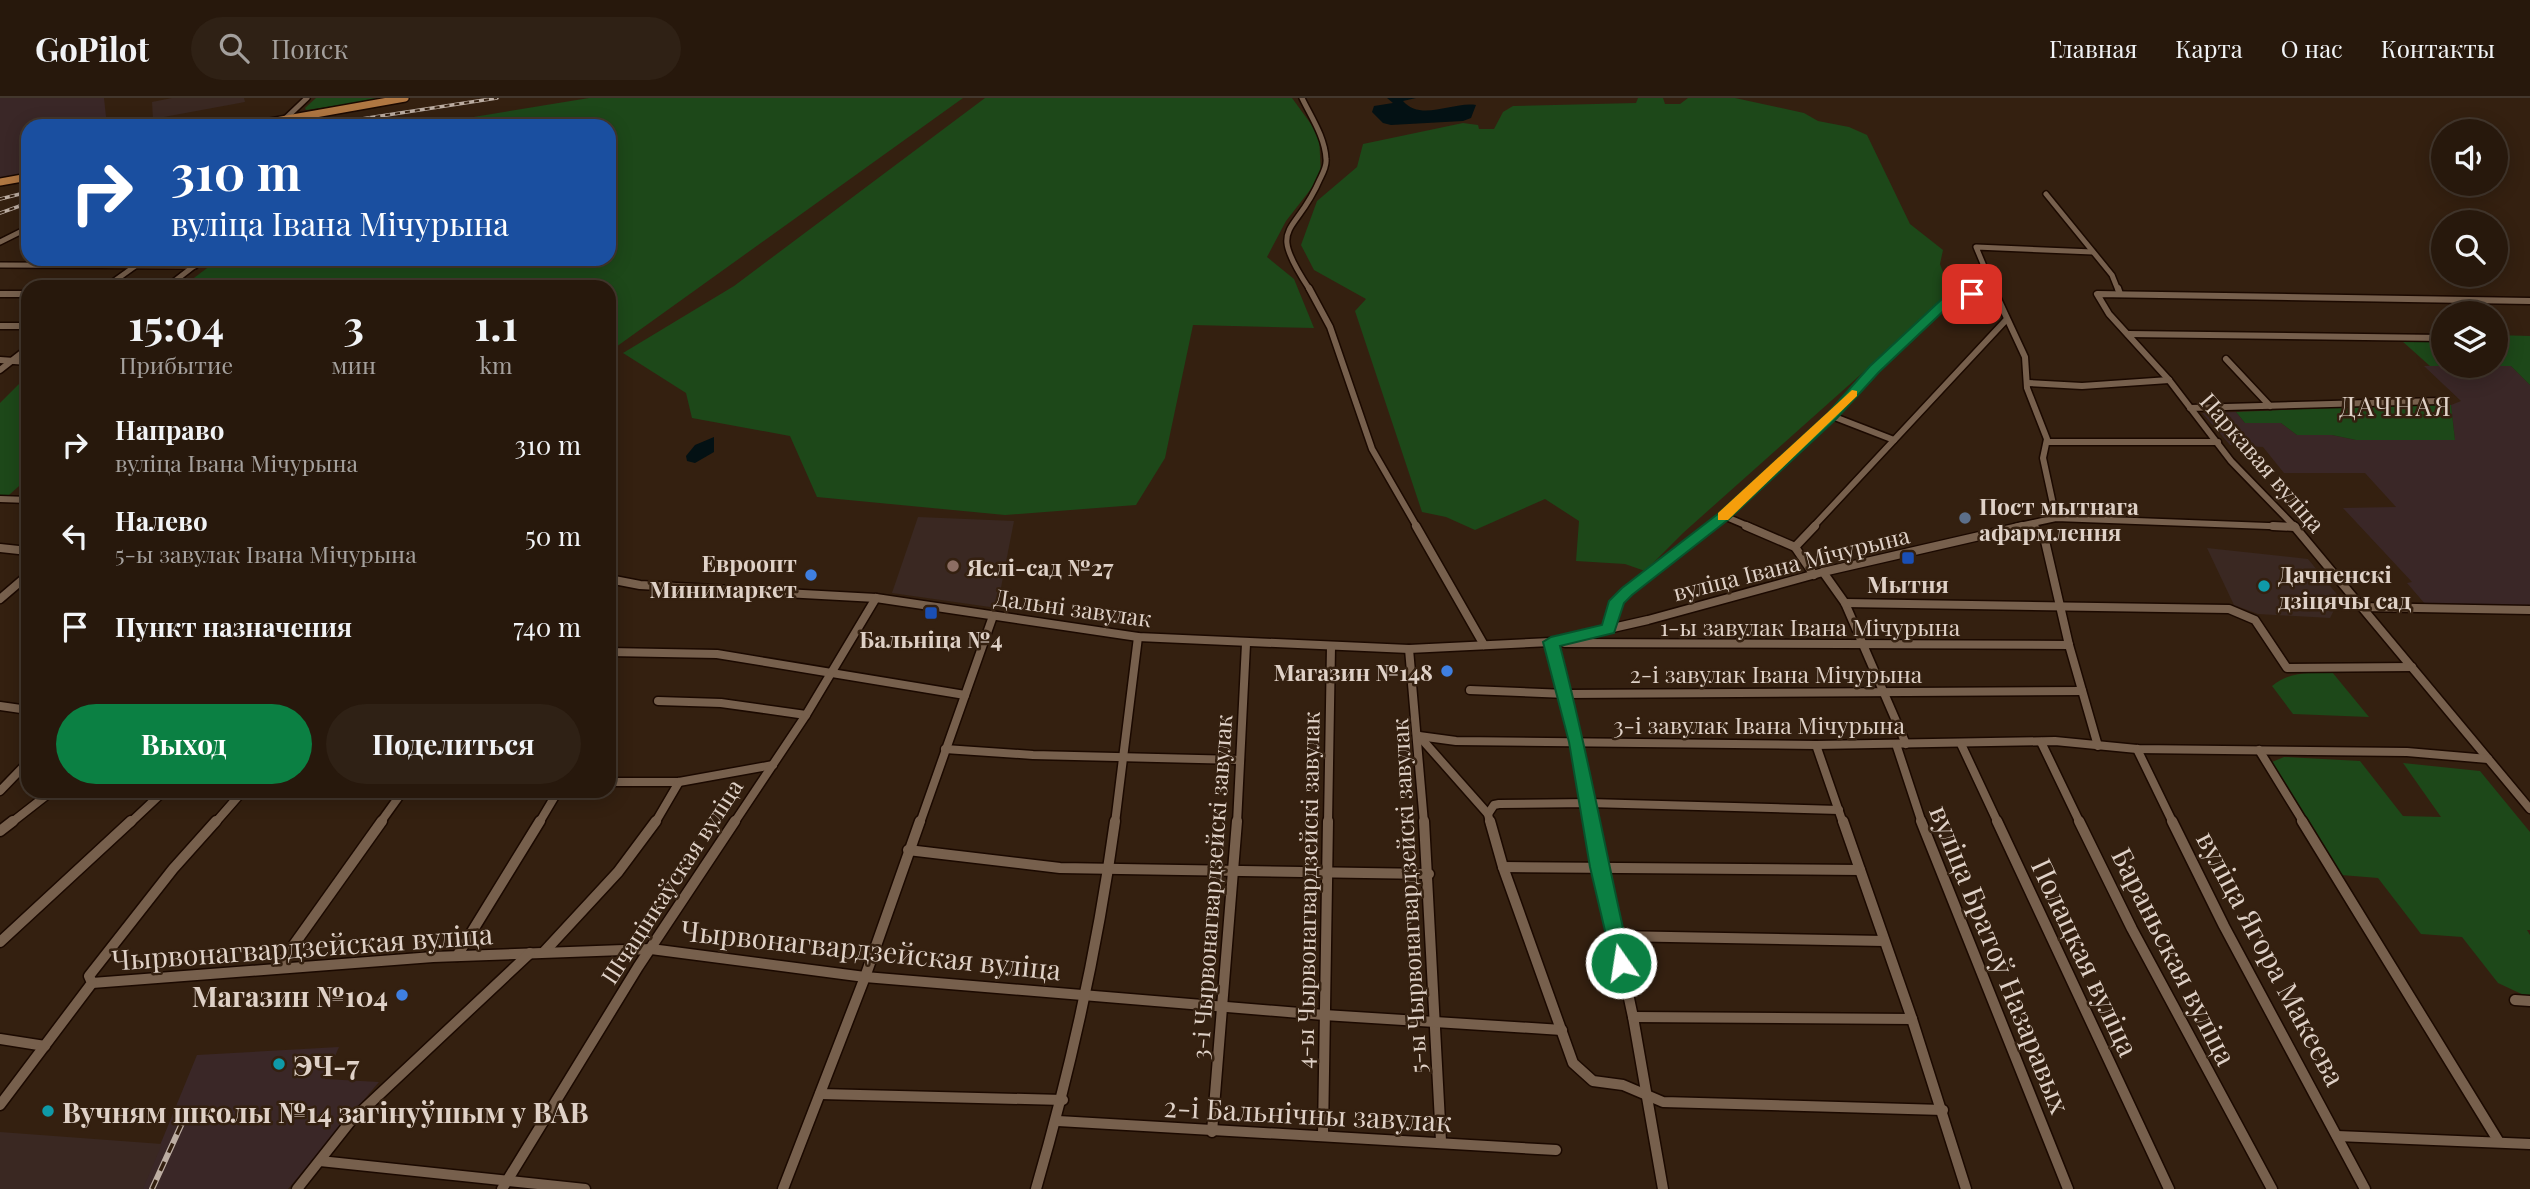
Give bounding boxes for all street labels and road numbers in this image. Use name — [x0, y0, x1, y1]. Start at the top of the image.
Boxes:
street label: Паркавая вуліца — [2194, 386, 2333, 539]
street label: вуліца Івана Мічурына — [1669, 518, 1913, 607]
street label: Дальні завулак — [992, 581, 1154, 633]
street label: 1-ы завулак Івана Мічурына — [1660, 611, 1961, 642]
street label: 2-і завулак Івана Мічурына — [1630, 658, 1923, 689]
street label: 3-і завулак Івана Мічурына — [1613, 709, 1905, 740]
street label: 4-ы Чырвонагвардзейскі завулак — [1288, 711, 1326, 1069]
street label: 3-і Чырвонагвардзейскі завулак — [1183, 713, 1239, 1061]
street label: 5-ы Чырвонагвардзейскі завулак — [1383, 718, 1433, 1074]
street label: Шчацінкаўская вуліца — [593, 772, 749, 989]
street label: вуліца Братоў Назаравых — [1922, 799, 2080, 1119]
street label: вуліца Ягора Макеева — [2189, 824, 2355, 1092]
street label: Бараньская вуліца — [2104, 841, 2246, 1071]
street label: Полацкая вуліца — [2024, 852, 2148, 1062]
street label: Чырвонагвардзейская вуліца — [679, 911, 1063, 987]
street label: Чырвонагвардзейская вуліца — [110, 914, 494, 978]
street label: 2-і Бальнічны завулак — [1163, 1087, 1453, 1139]

